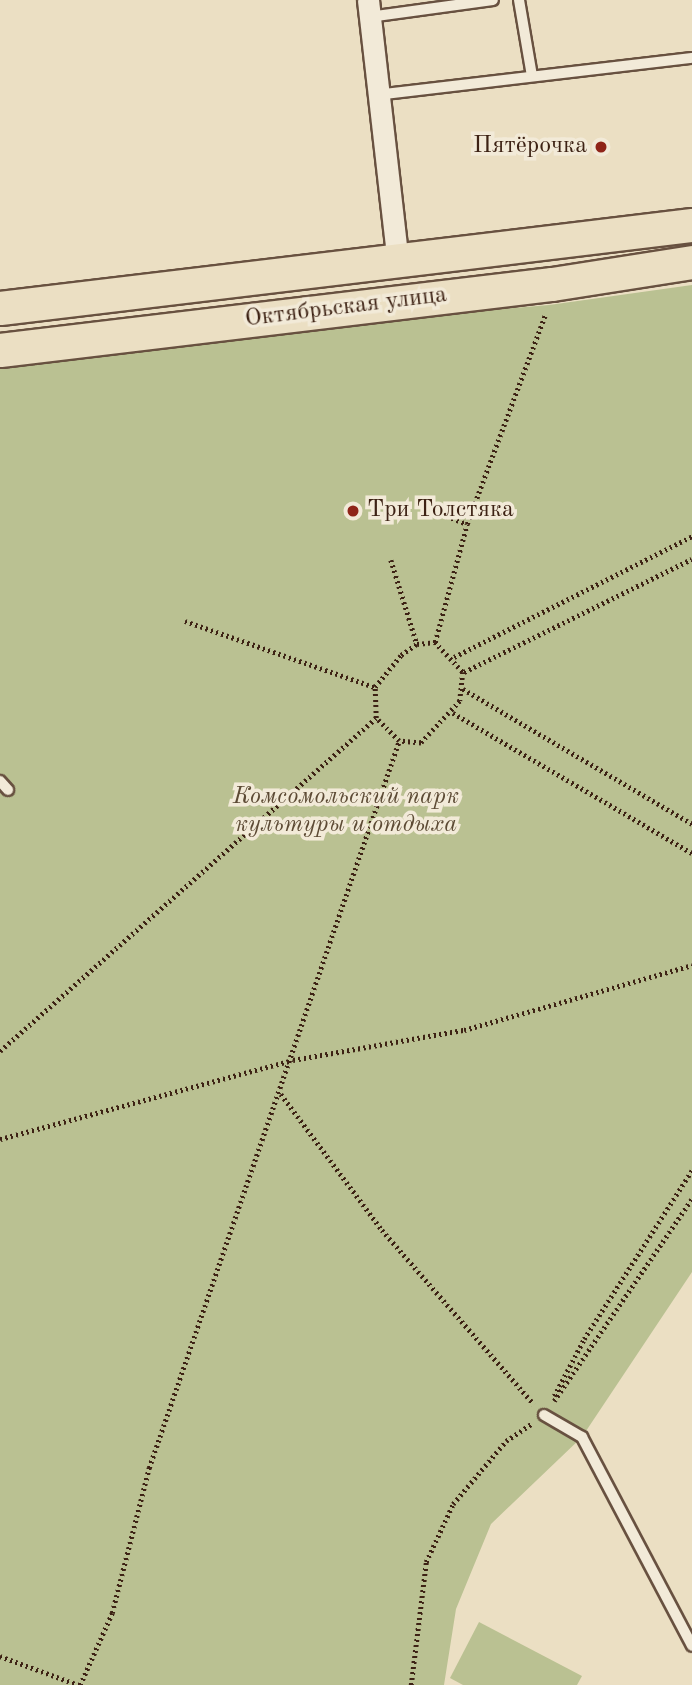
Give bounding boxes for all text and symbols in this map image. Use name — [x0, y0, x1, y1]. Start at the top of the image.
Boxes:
place label: Пятёрочка — [473, 133, 587, 161]
marker: Пятёрочка — [593, 139, 609, 155]
street label: Октябрьская улица — [243, 281, 449, 335]
place label: Три Толстяка — [367, 497, 514, 525]
marker: Три Толстяка — [345, 503, 361, 519]
park label: Комсомольский парк культуры и отдыха — [233, 784, 459, 840]

